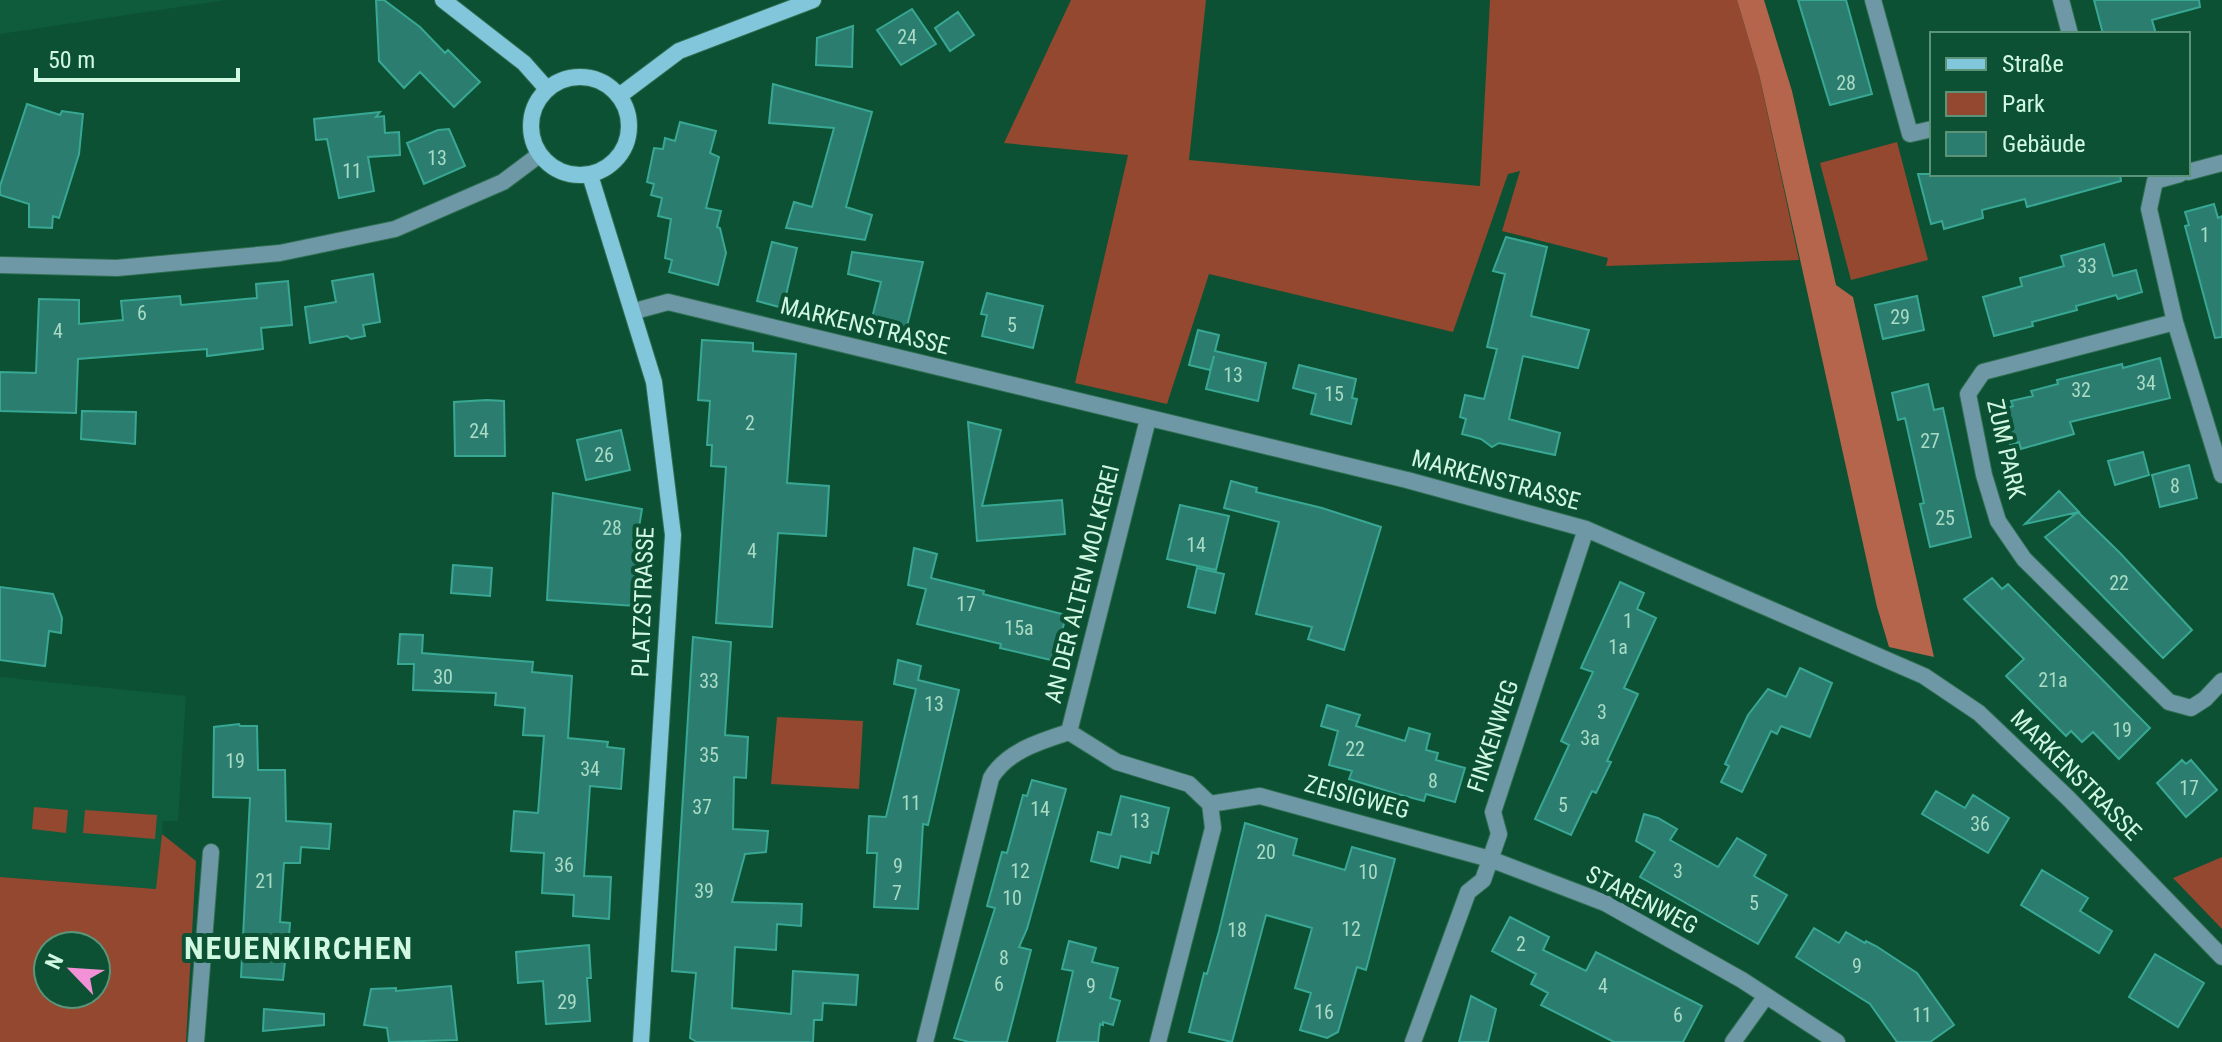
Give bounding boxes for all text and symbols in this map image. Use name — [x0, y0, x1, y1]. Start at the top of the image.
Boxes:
house number: 24 — [897, 25, 917, 49]
scale bar — [36, 32, 238, 82]
legend — [1930, 32, 2190, 176]
text: 50 m — [48, 46, 95, 74]
text: Straße — [2002, 50, 2064, 78]
house number: 28 — [1836, 71, 1856, 95]
text: Park — [2002, 90, 2045, 118]
text: Gebäude — [2002, 130, 2086, 158]
house number: 13 — [427, 146, 447, 170]
house number: 11 — [342, 159, 362, 183]
house number: 1 — [2200, 223, 2210, 247]
house number: 33 — [2077, 254, 2097, 278]
street label: MARKENSTRASSE — [778, 291, 952, 361]
house number: 6 — [137, 301, 147, 325]
house number: 29 — [1890, 305, 1910, 329]
house number: 5 — [1007, 313, 1017, 337]
house number: 4 — [53, 319, 63, 343]
house number: 13 — [1223, 363, 1243, 387]
house number: 34 — [2136, 371, 2156, 395]
house number: 32 — [2071, 378, 2091, 402]
house number: 15 — [1324, 382, 1344, 406]
street label: ZUM PARK — [1981, 397, 2031, 501]
house number: 2 — [745, 411, 755, 435]
house number: 24 — [469, 419, 489, 443]
house number: 27 — [1920, 429, 1940, 453]
house number: 26 — [594, 443, 614, 467]
street label: MARKENSTRASSE — [1409, 444, 1583, 516]
street label: AN DER ALTEN MOLKEREI — [1039, 462, 1125, 706]
house number: 8 — [2170, 474, 2180, 498]
house number: 25 — [1935, 506, 1955, 530]
house number: 28 — [602, 516, 622, 540]
street label: PLATZSTRASSE — [626, 526, 660, 678]
house number: 14 — [1186, 533, 1206, 557]
house number: 4 — [747, 539, 757, 563]
house number: 22 — [2109, 571, 2129, 595]
house number: 17 — [956, 592, 976, 616]
house number: 1 — [1623, 609, 1633, 633]
house number: 15a — [1004, 616, 1034, 640]
house number: 1a — [1608, 635, 1628, 659]
house number: 30 — [433, 665, 453, 689]
house number: 21a — [2038, 668, 2068, 692]
house number: 33 — [699, 669, 719, 693]
street label: FINKENWEG — [1462, 676, 1524, 796]
house number: 13 — [924, 692, 944, 716]
house number: 3 — [1597, 700, 1607, 724]
street label: MARKENSTRASSE — [2005, 704, 2147, 846]
house number: 19 — [2112, 718, 2132, 742]
house number: 3a — [1580, 726, 1600, 750]
house number: 22 — [1345, 737, 1365, 761]
house number: 35 — [699, 743, 719, 767]
house number: 19 — [225, 749, 245, 773]
house number: 34 — [580, 757, 600, 781]
house number: 8 — [1428, 769, 1438, 793]
street label: ZEISIGWEG — [1301, 770, 1413, 824]
house number: 17 — [2179, 776, 2199, 800]
house number: 11 — [901, 791, 921, 815]
house number: 5 — [1558, 793, 1568, 817]
house number: 37 — [692, 795, 712, 819]
house number: 14 — [1030, 797, 1050, 821]
house number: 13 — [1130, 809, 1150, 833]
house number: 36 — [1970, 812, 1990, 836]
house number: 20 — [1256, 840, 1276, 864]
house number: 36 — [554, 853, 574, 877]
house number: 9 — [893, 854, 903, 878]
house number: 12 — [1010, 859, 1030, 883]
house number: 3 — [1673, 859, 1683, 883]
house number: 10 — [1358, 860, 1378, 884]
street label: STARENWEG — [1581, 860, 1703, 940]
house number: 21 — [255, 869, 275, 893]
house number: 39 — [694, 879, 714, 903]
house number: 7 — [892, 881, 902, 905]
house number: 10 — [1002, 886, 1022, 910]
house number: 5 — [1749, 891, 1759, 915]
house number: 12 — [1341, 917, 1361, 941]
house number: 18 — [1227, 918, 1247, 942]
district label: NEUENKIRCHEN — [184, 929, 414, 967]
north arrow — [32, 930, 112, 1010]
house number: 2 — [1516, 932, 1526, 956]
house number: 8 — [999, 946, 1009, 970]
text: N — [40, 950, 69, 973]
house number: 9 — [1852, 954, 1862, 978]
house number: 6 — [994, 972, 1004, 996]
house number: 9 — [1086, 974, 1096, 998]
house number: 4 — [1598, 974, 1608, 998]
house number: 29 — [557, 990, 577, 1014]
house number: 16 — [1314, 1000, 1334, 1024]
house number: 6 — [1673, 1003, 1683, 1027]
house number: 11 — [1912, 1003, 1932, 1027]

